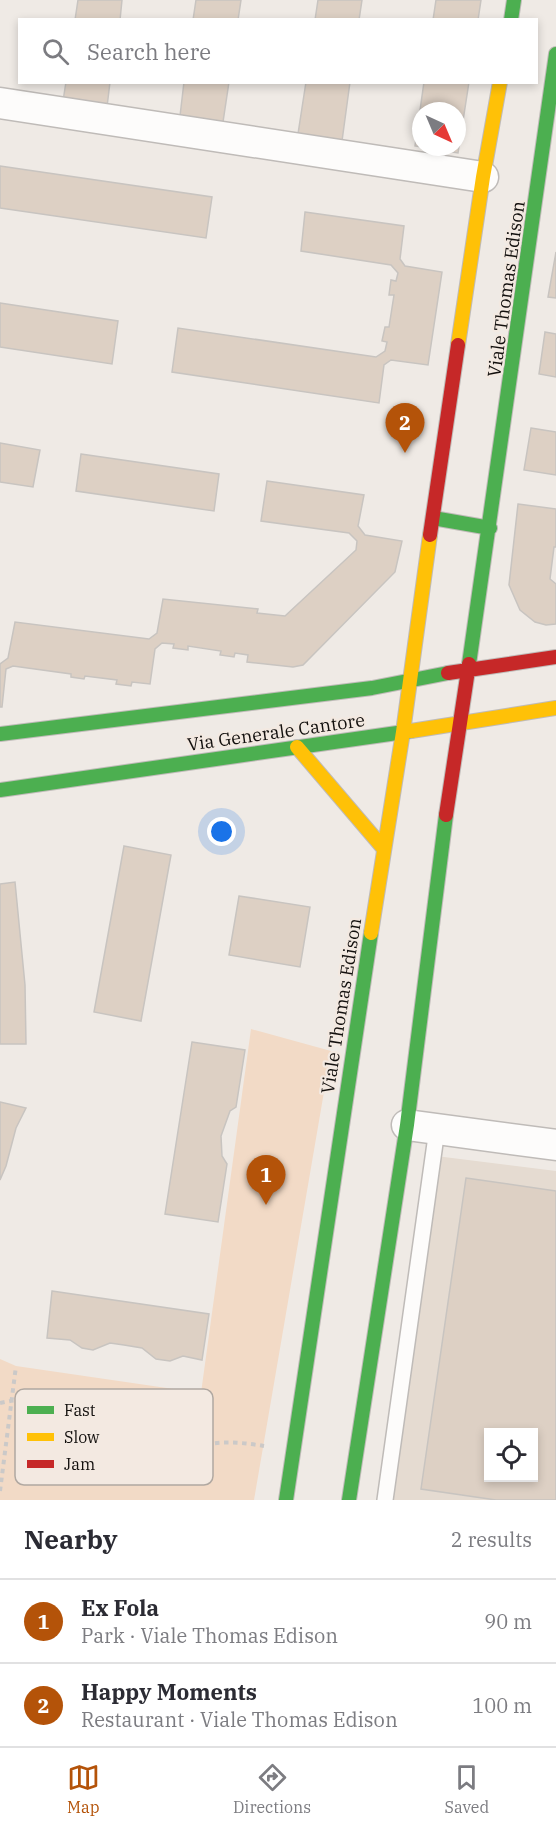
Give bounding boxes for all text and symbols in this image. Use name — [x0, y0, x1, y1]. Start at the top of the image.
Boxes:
search box — [18, 18, 538, 84]
icon: search — [39, 35, 72, 68]
text: Search here — [87, 37, 211, 66]
north arrow — [412, 102, 466, 156]
street label: Viale Thomas Edison — [482, 199, 530, 379]
pin: 2 — [386, 404, 424, 453]
street label: Via Generale Cantore — [186, 708, 366, 756]
your location — [207, 817, 236, 846]
street label: Viale Thomas Edison — [316, 916, 366, 1096]
pin: 1 — [246, 1156, 286, 1205]
legend — [15, 1389, 213, 1485]
text: Fast — [64, 1400, 96, 1420]
text: Slow — [64, 1427, 100, 1447]
map controls — [484, 1428, 538, 1482]
button: locate — [484, 1428, 538, 1482]
text: Jam — [64, 1454, 95, 1474]
text: Nearby — [24, 1522, 118, 1556]
text: 2 results — [451, 1526, 532, 1553]
text: Ex Fola — [81, 1593, 159, 1622]
text: 1 — [38, 1608, 50, 1635]
text: 90 m — [484, 1608, 532, 1635]
text: Park · Viale Thomas Edison — [81, 1622, 338, 1649]
text: Happy Moments — [81, 1677, 257, 1706]
text: 2 — [38, 1692, 50, 1719]
text: 100 m — [472, 1692, 532, 1719]
text: Restaurant · Viale Thomas Edison — [81, 1706, 398, 1733]
tab: Map — [67, 1761, 100, 1817]
tab: Directions — [233, 1761, 311, 1817]
tab: Saved — [444, 1761, 489, 1817]

